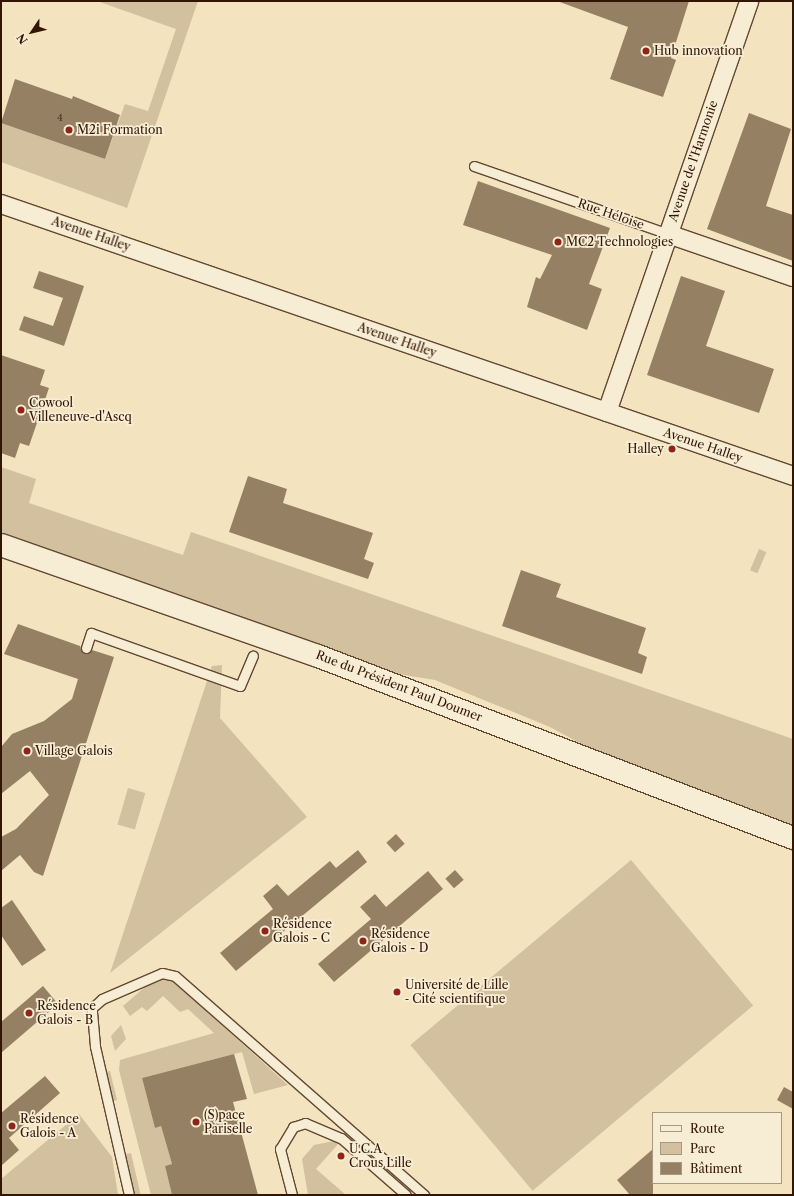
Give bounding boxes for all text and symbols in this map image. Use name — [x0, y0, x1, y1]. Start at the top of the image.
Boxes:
north arrow — [12, 12, 52, 52]
text: N — [14, 31, 31, 47]
place label: Hub innovation — [654, 44, 743, 58]
marker: Hub innovation — [641, 46, 651, 56]
street label: Avenue de l'Harmonie — [665, 99, 721, 223]
house number: 4 — [57, 112, 63, 124]
place label: M2i Formation — [77, 123, 163, 137]
marker: M2i Formation — [64, 125, 74, 135]
street label: Rue Héloise — [576, 196, 646, 232]
street label: Avenue Halley — [50, 214, 132, 254]
place label: MC2 Technologies — [566, 235, 673, 249]
marker: MC2 Technologies — [553, 237, 563, 247]
street label: Avenue Halley — [356, 320, 438, 360]
place label: Cowool Villeneuve-d'Ascq — [29, 396, 132, 424]
marker: Cowool Villeneuve-d'Ascq — [16, 405, 26, 415]
street label: Avenue Halley — [662, 425, 744, 465]
place label: Halley — [627, 442, 664, 456]
marker: Halley — [667, 444, 677, 454]
street label: Rue du Président Paul Doumer — [314, 648, 484, 724]
place label: Village Galois — [35, 744, 113, 758]
marker: Village Galois — [22, 746, 32, 756]
place label: Résidence Galois - C — [273, 917, 332, 945]
marker: Résidence Galois - C — [260, 926, 270, 936]
place label: Résidence Galois - D — [371, 927, 430, 955]
marker: Résidence Galois - D — [358, 936, 368, 946]
place label: Université de Lille ‐ Cité scientifique — [405, 978, 509, 1006]
marker: Université de Lille ‐ Cité scientifique — [392, 987, 402, 997]
place label: Résidence Galois - B — [37, 999, 96, 1027]
marker: Résidence Galois - B — [24, 1008, 34, 1018]
place label: (S)pace Pariselle — [204, 1108, 253, 1136]
place label: Résidence Galois - A — [20, 1112, 79, 1140]
legend — [652, 1112, 782, 1184]
marker: (S)pace Pariselle — [191, 1117, 201, 1127]
marker: Résidence Galois - A — [7, 1121, 17, 1131]
text: Route — [690, 1121, 724, 1136]
text: Parc — [690, 1141, 715, 1156]
place label: U.C.A Crous Lille — [349, 1142, 412, 1170]
marker: U.C.A Crous Lille — [336, 1151, 346, 1161]
text: Bâtiment — [690, 1161, 742, 1176]

